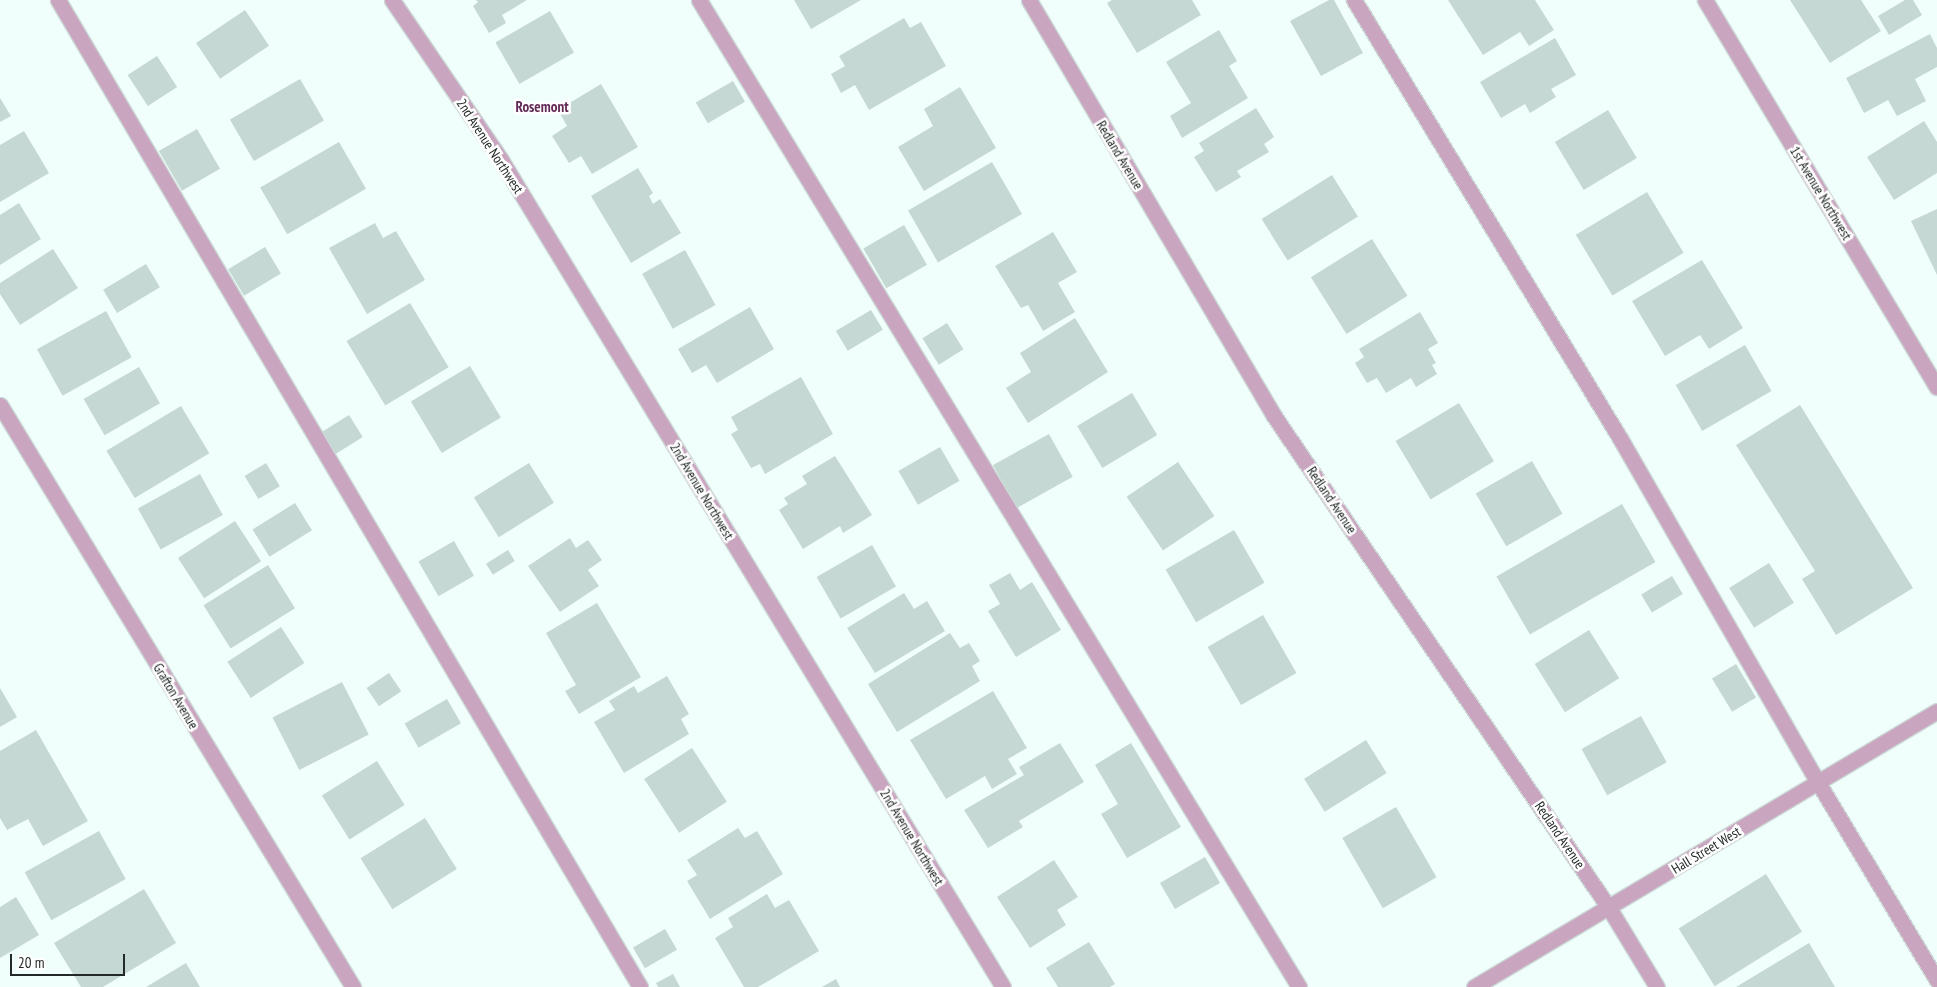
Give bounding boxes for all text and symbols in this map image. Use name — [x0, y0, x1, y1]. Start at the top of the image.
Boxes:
street label: 2nd Avenue Northwest — [453, 95, 527, 197]
district label: Rosemont — [515, 98, 569, 116]
street label: Redland Avenue — [1093, 117, 1147, 193]
street label: 1st Avenue Northwest — [1786, 143, 1856, 243]
street label: 2nd Avenue Northwest — [666, 439, 738, 543]
street label: Redland Avenue — [1303, 463, 1361, 537]
street label: Grafton Avenue — [150, 660, 202, 732]
street label: 2nd Avenue Northwest — [876, 785, 948, 889]
street label: Redland Avenue — [1531, 798, 1589, 872]
street label: Hall Street West — [1668, 823, 1744, 877]
scale bar — [12, 944, 128, 976]
text: 20 m — [18, 953, 44, 972]

